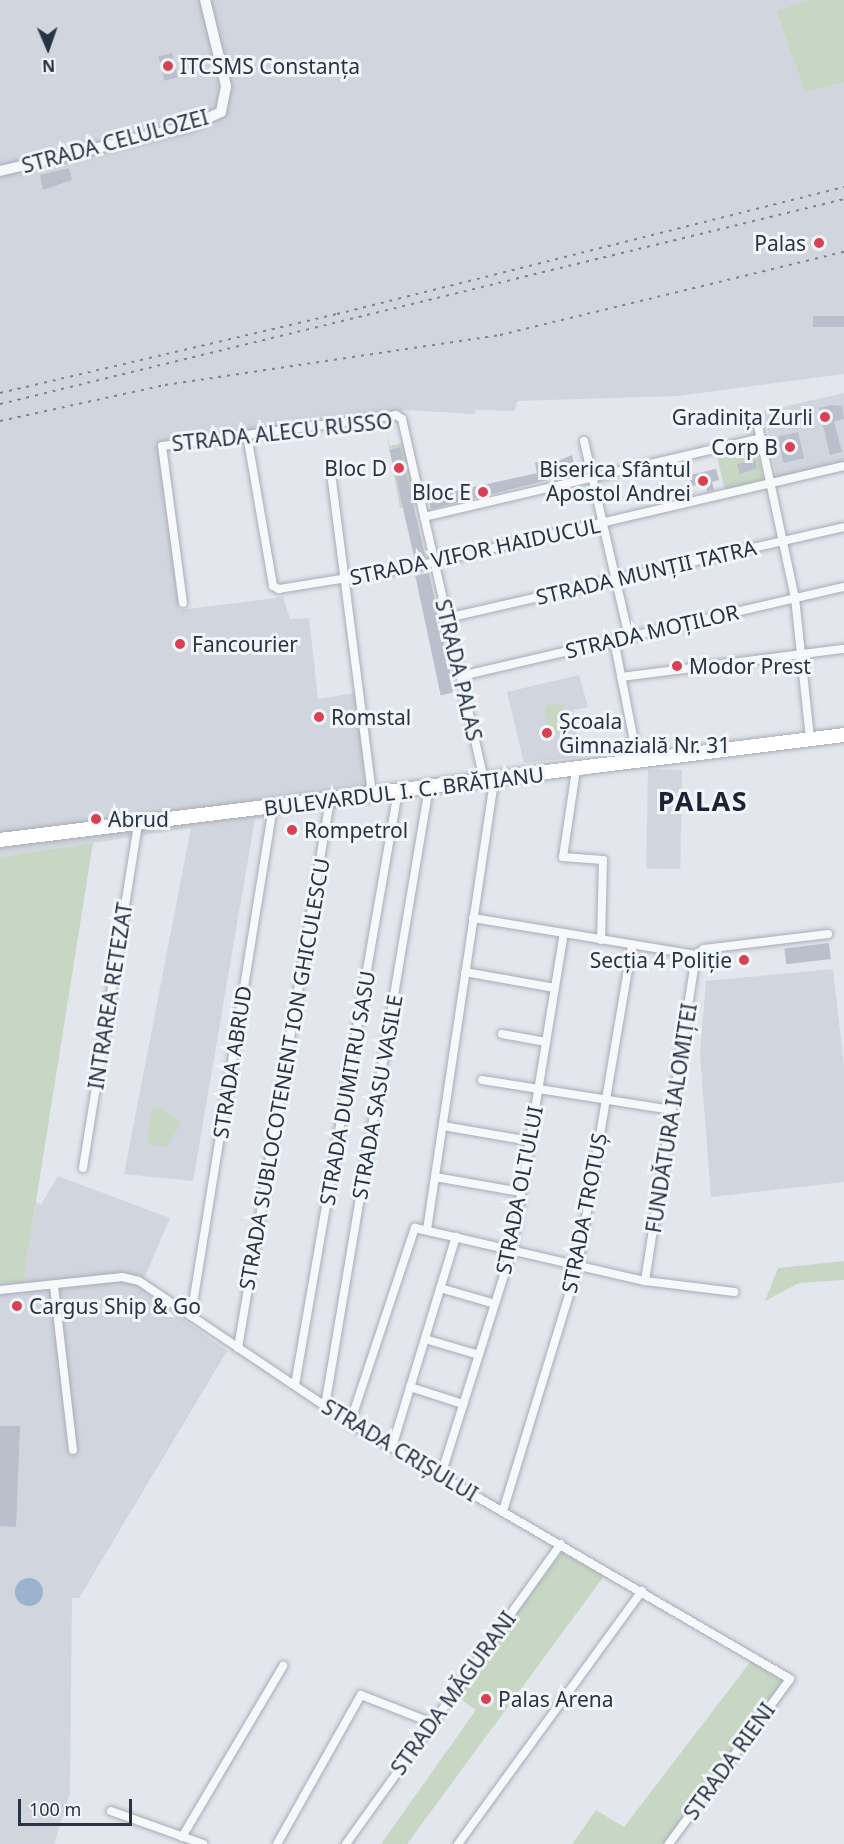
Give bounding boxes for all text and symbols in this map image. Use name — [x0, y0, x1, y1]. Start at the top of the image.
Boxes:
north arrow — [18, 18, 78, 78]
place label: ITCSMS Constanța — [180, 53, 360, 79]
text: N — [42, 55, 56, 77]
marker: ITCSMS Constanța — [161, 59, 175, 73]
street label: STRADA CELULOZEI — [19, 104, 211, 178]
place label: Palas — [754, 230, 806, 256]
marker: Palas — [810, 234, 828, 252]
place label: Gradinița Zurli — [672, 404, 813, 430]
street label: STRADA ALECU RUSSO — [171, 408, 393, 456]
marker: Gradinița Zurli — [818, 410, 832, 424]
place label: Corp B — [711, 434, 778, 460]
marker: Corp B — [783, 440, 797, 454]
place label: Bloc D — [324, 455, 387, 481]
place label: Biserica Sfântul Apostol Andrei — [539, 456, 691, 506]
marker: Bloc D — [392, 461, 406, 475]
marker: Biserica Sfântul Apostol Andrei — [696, 474, 710, 488]
place label: Bloc E — [412, 479, 471, 505]
marker: Bloc E — [476, 485, 490, 499]
street label: STRADA VIFOR HAIDUCUL — [347, 512, 603, 590]
street label: STRADA MUNȚII TATRA — [533, 534, 759, 610]
street label: STRADA PALAS — [430, 597, 488, 743]
street label: STRADA MOȚILOR — [563, 599, 741, 663]
place label: Fancourier — [192, 631, 298, 657]
marker: Fancourier — [173, 637, 187, 651]
place label: Modor Prest — [689, 653, 811, 679]
marker: Modor Prest — [670, 659, 684, 673]
place label: Romstal — [331, 704, 411, 730]
place label: Școala Gimnazială Nr. 31 — [559, 708, 730, 758]
marker: Romstal — [312, 710, 326, 724]
marker: Școala Gimnazială Nr. 31 — [540, 726, 554, 740]
street label: BULEVARDUL I. C. BRĂTIANU — [263, 761, 545, 821]
district label: PALAS — [658, 785, 748, 817]
place label: Abrud — [108, 806, 169, 832]
marker: Abrud — [89, 812, 103, 826]
place label: Rompetrol — [304, 817, 408, 843]
marker: Rompetrol — [285, 823, 299, 837]
street label: STRADA SUBLOCOTENENT ION GHICULESCU — [234, 856, 334, 1292]
street label: INTRAREA RETEZAT — [83, 901, 137, 1091]
place label: Secția 4 Poliție — [590, 947, 732, 973]
marker: Secția 4 Poliție — [737, 953, 751, 967]
street label: STRADA DUMITRU SASU — [314, 969, 380, 1207]
street label: STRADA ABRUD — [207, 984, 257, 1140]
street label: STRADA SASU VASILE — [347, 993, 407, 1201]
street label: FUNDĂTURA IALOMIȚEI — [640, 1001, 702, 1235]
street label: STRADA OLTULUI — [490, 1104, 548, 1276]
street label: STRADA TROTUȘ — [556, 1131, 612, 1295]
place label: Cargus Ship & Go — [29, 1293, 201, 1319]
marker: Cargus Ship & Go — [10, 1299, 24, 1313]
street label: STRADA CRIȘULUI — [318, 1394, 482, 1506]
street label: STRADA MĂGURANI — [385, 1606, 521, 1780]
place label: Palas Arena — [498, 1686, 613, 1712]
marker: Palas Arena — [479, 1692, 493, 1706]
street label: STRADA RIENI — [678, 1698, 780, 1824]
scale bar — [21, 1787, 135, 1825]
text: 100 m — [29, 1797, 81, 1821]

